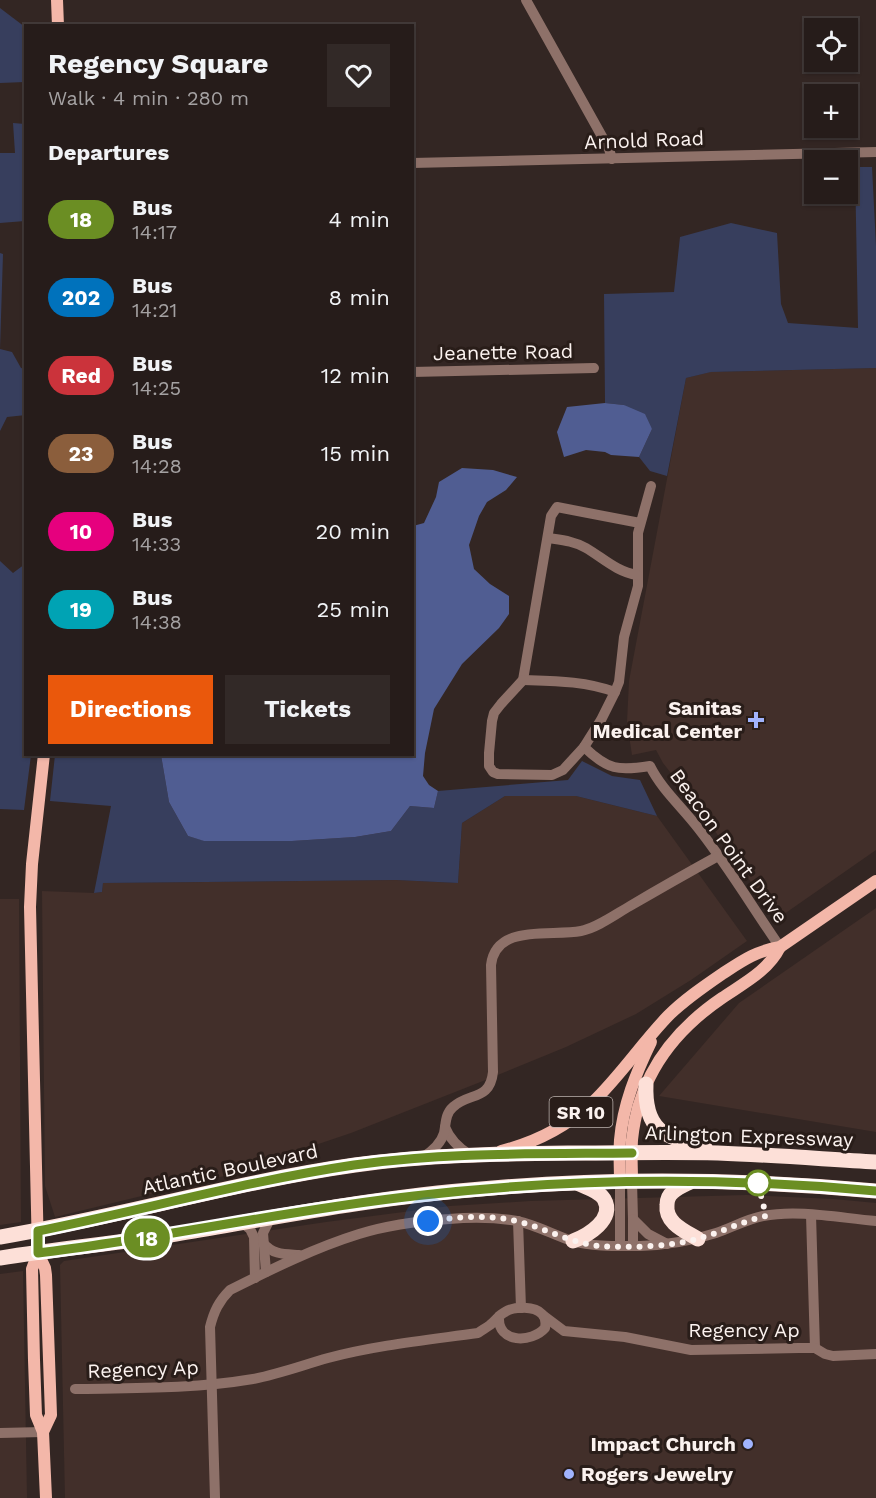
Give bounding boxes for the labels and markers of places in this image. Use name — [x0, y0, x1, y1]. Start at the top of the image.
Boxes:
place label: Sanitas Medical Center — [593, 696, 742, 743]
marker: Sanitas Medical Center — [747, 711, 765, 729]
unlabelled marker — [745, 1170, 771, 1196]
place label: Impact Church — [590, 1432, 736, 1456]
marker: Impact Church — [741, 1437, 755, 1451]
place label: Rogers Jewelry — [581, 1462, 734, 1486]
marker: Rogers Jewelry — [562, 1467, 576, 1481]

